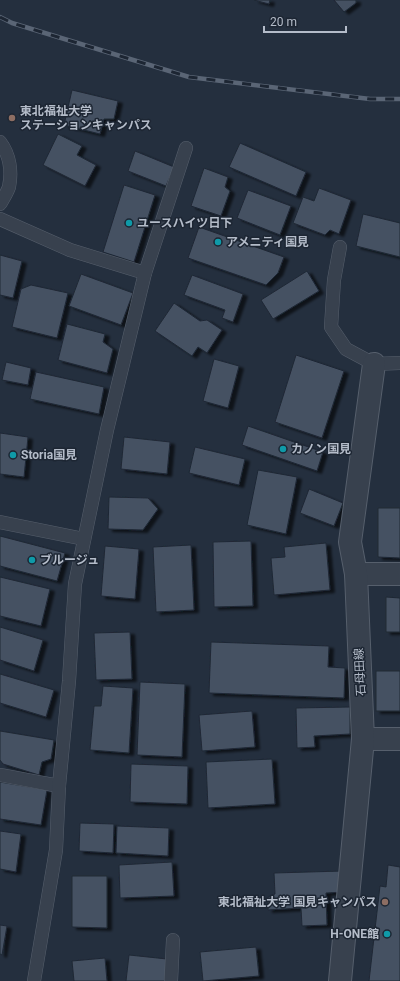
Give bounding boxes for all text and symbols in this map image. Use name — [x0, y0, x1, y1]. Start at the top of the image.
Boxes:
scale bar — [264, 8, 346, 34]
text: 20 m — [270, 15, 297, 29]
place label: 東北福祉大学 ステーションキャンパス — [20, 104, 152, 132]
marker: 東北福祉大学 ステーションキャンパス — [7, 113, 17, 123]
place label: ユースハイツ日下 — [137, 216, 232, 230]
marker: ユースハイツ日下 — [124, 218, 134, 228]
place label: アメニティ国見 — [226, 235, 309, 249]
marker: アメニティ国見 — [213, 237, 223, 247]
place label: カノン国見 — [291, 442, 351, 456]
marker: カノン国見 — [278, 444, 288, 454]
place label: Storia国見 — [21, 448, 77, 462]
marker: Storia国見 — [8, 450, 18, 460]
place label: ブルージュ — [40, 553, 99, 567]
marker: ブルージュ — [27, 555, 37, 565]
street label: 石母田線 — [352, 648, 368, 696]
place label: 東北福祉大学 国見キャンパス — [218, 895, 377, 909]
marker: 東北福祉大学 国見キャンパス — [380, 897, 390, 907]
place label: H-ONE館 — [330, 927, 379, 941]
marker: H-ONE館 — [382, 929, 392, 939]

